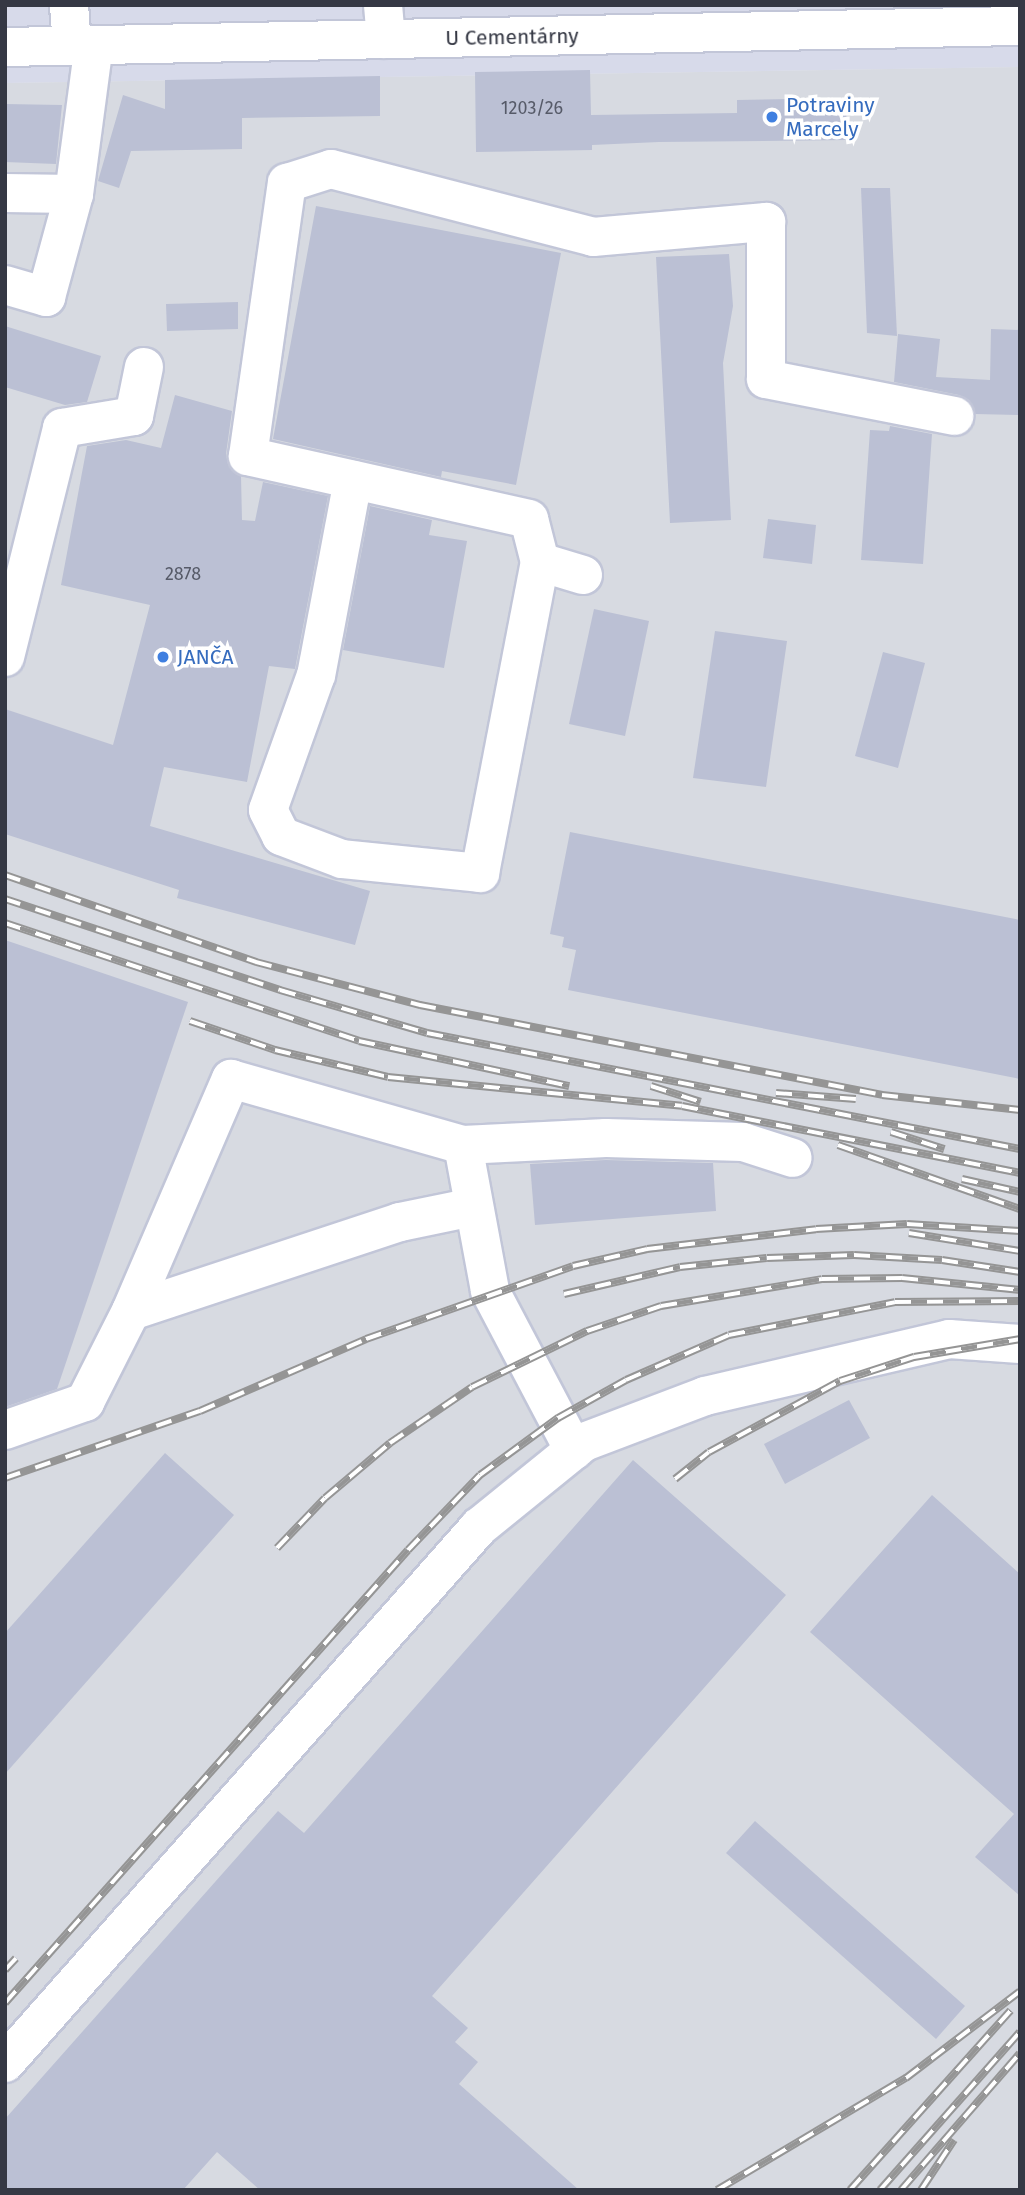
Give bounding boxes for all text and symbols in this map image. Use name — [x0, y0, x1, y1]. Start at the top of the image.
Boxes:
street label: U Cementárny — [445, 23, 579, 51]
place label: Potraviny Marcely — [786, 92, 875, 142]
house number: 1203/26 — [501, 97, 563, 119]
marker: Potraviny Marcely — [764, 109, 780, 125]
house number: 2878 — [165, 563, 201, 585]
place label: JANČA — [177, 644, 234, 670]
marker: JANČA — [155, 649, 171, 665]

